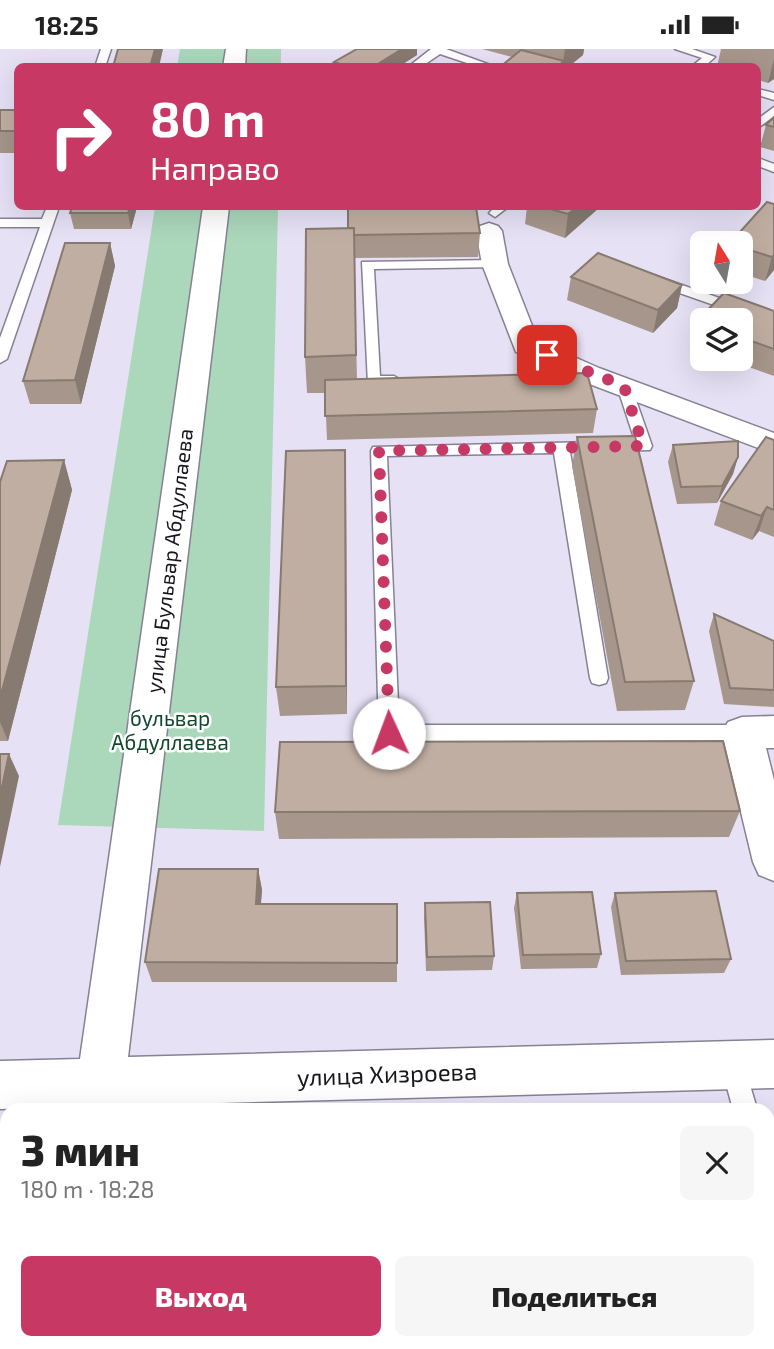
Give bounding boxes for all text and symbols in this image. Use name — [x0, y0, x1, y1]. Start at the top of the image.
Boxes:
text: 18:25 — [35, 9, 99, 40]
text: 80 m — [150, 88, 265, 147]
icon: right — [35, 91, 126, 182]
text: Направо — [150, 148, 280, 186]
north arrow — [690, 231, 752, 294]
map controls — [690, 231, 753, 371]
button: layers — [690, 308, 753, 371]
pin — [517, 325, 577, 385]
icon: arrive — [528, 336, 566, 374]
street label: улица Бульвар Абдуллаева — [140, 427, 198, 695]
position arrow — [352, 696, 426, 770]
park label: бульвар Абдуллаева — [111, 705, 229, 755]
street label: улица Хизроева — [296, 1056, 478, 1092]
text: 3 мин — [21, 1124, 140, 1174]
button: close — [680, 1126, 754, 1200]
text: 180 m · 18:28 — [21, 1175, 154, 1203]
button: Выход — [21, 1256, 381, 1336]
button: Поделиться — [395, 1256, 754, 1336]

